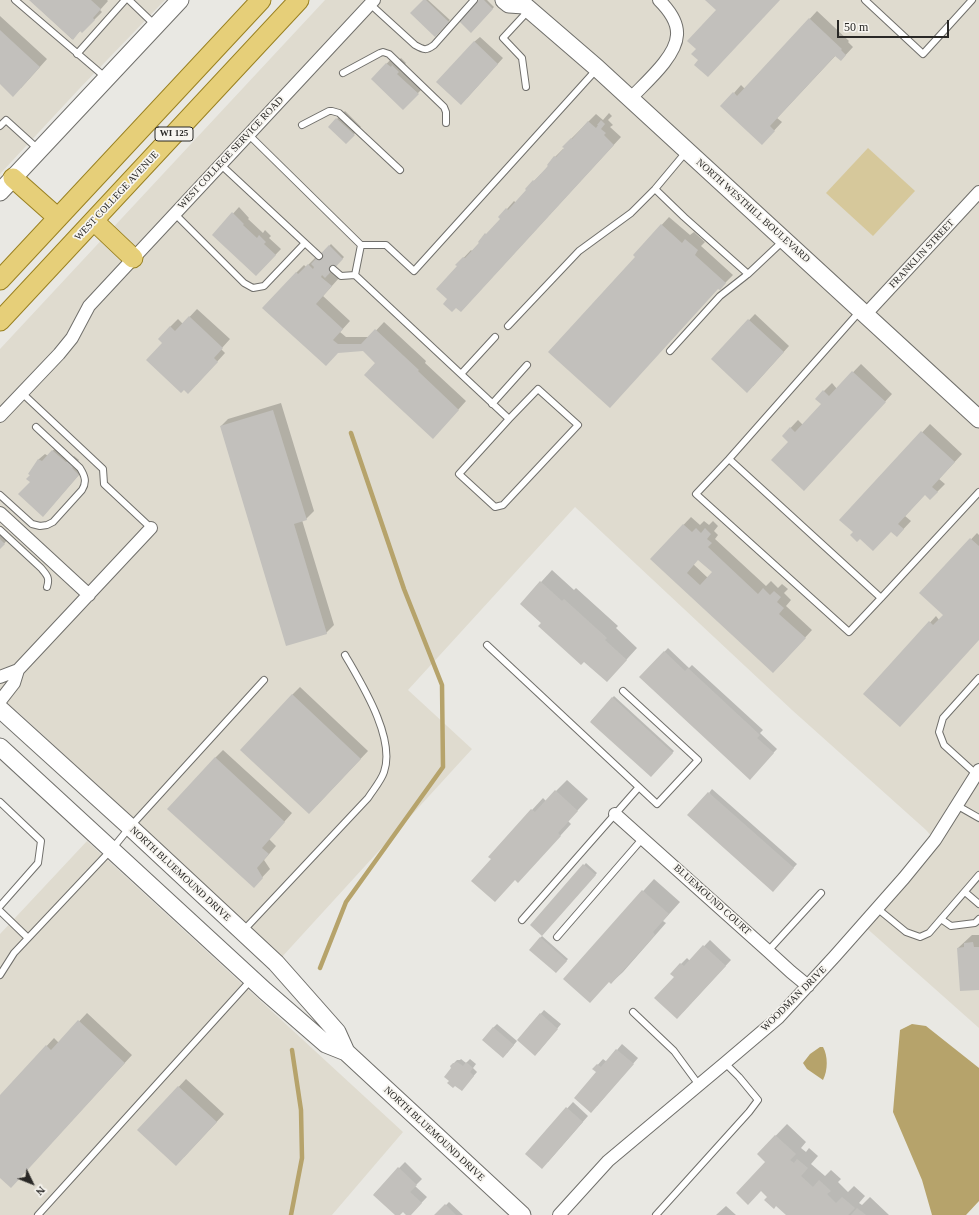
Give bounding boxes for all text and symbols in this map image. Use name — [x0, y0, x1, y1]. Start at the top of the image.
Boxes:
scale bar — [839, 12, 951, 38]
text: 50 m — [844, 20, 868, 34]
street label: WEST COLLEGE SERVICE ROAD — [176, 94, 286, 212]
road number: WI 125 — [155, 127, 193, 141]
street label: WEST COLLEGE AVENUE — [73, 149, 161, 243]
street label: NORTH WESTHILL BOULEVARD — [694, 157, 812, 265]
street label: FRANKLIN STREET — [887, 217, 957, 291]
street label: NORTH BLUEMOUND DRIVE — [127, 824, 233, 924]
street label: BLUEMOUND COURT — [671, 862, 753, 938]
street label: WOODMAN DRIVE — [759, 964, 829, 1034]
street label: NORTH BLUEMOUND DRIVE — [381, 1084, 487, 1184]
north arrow — [12, 1163, 52, 1203]
text: N — [34, 1184, 48, 1198]

